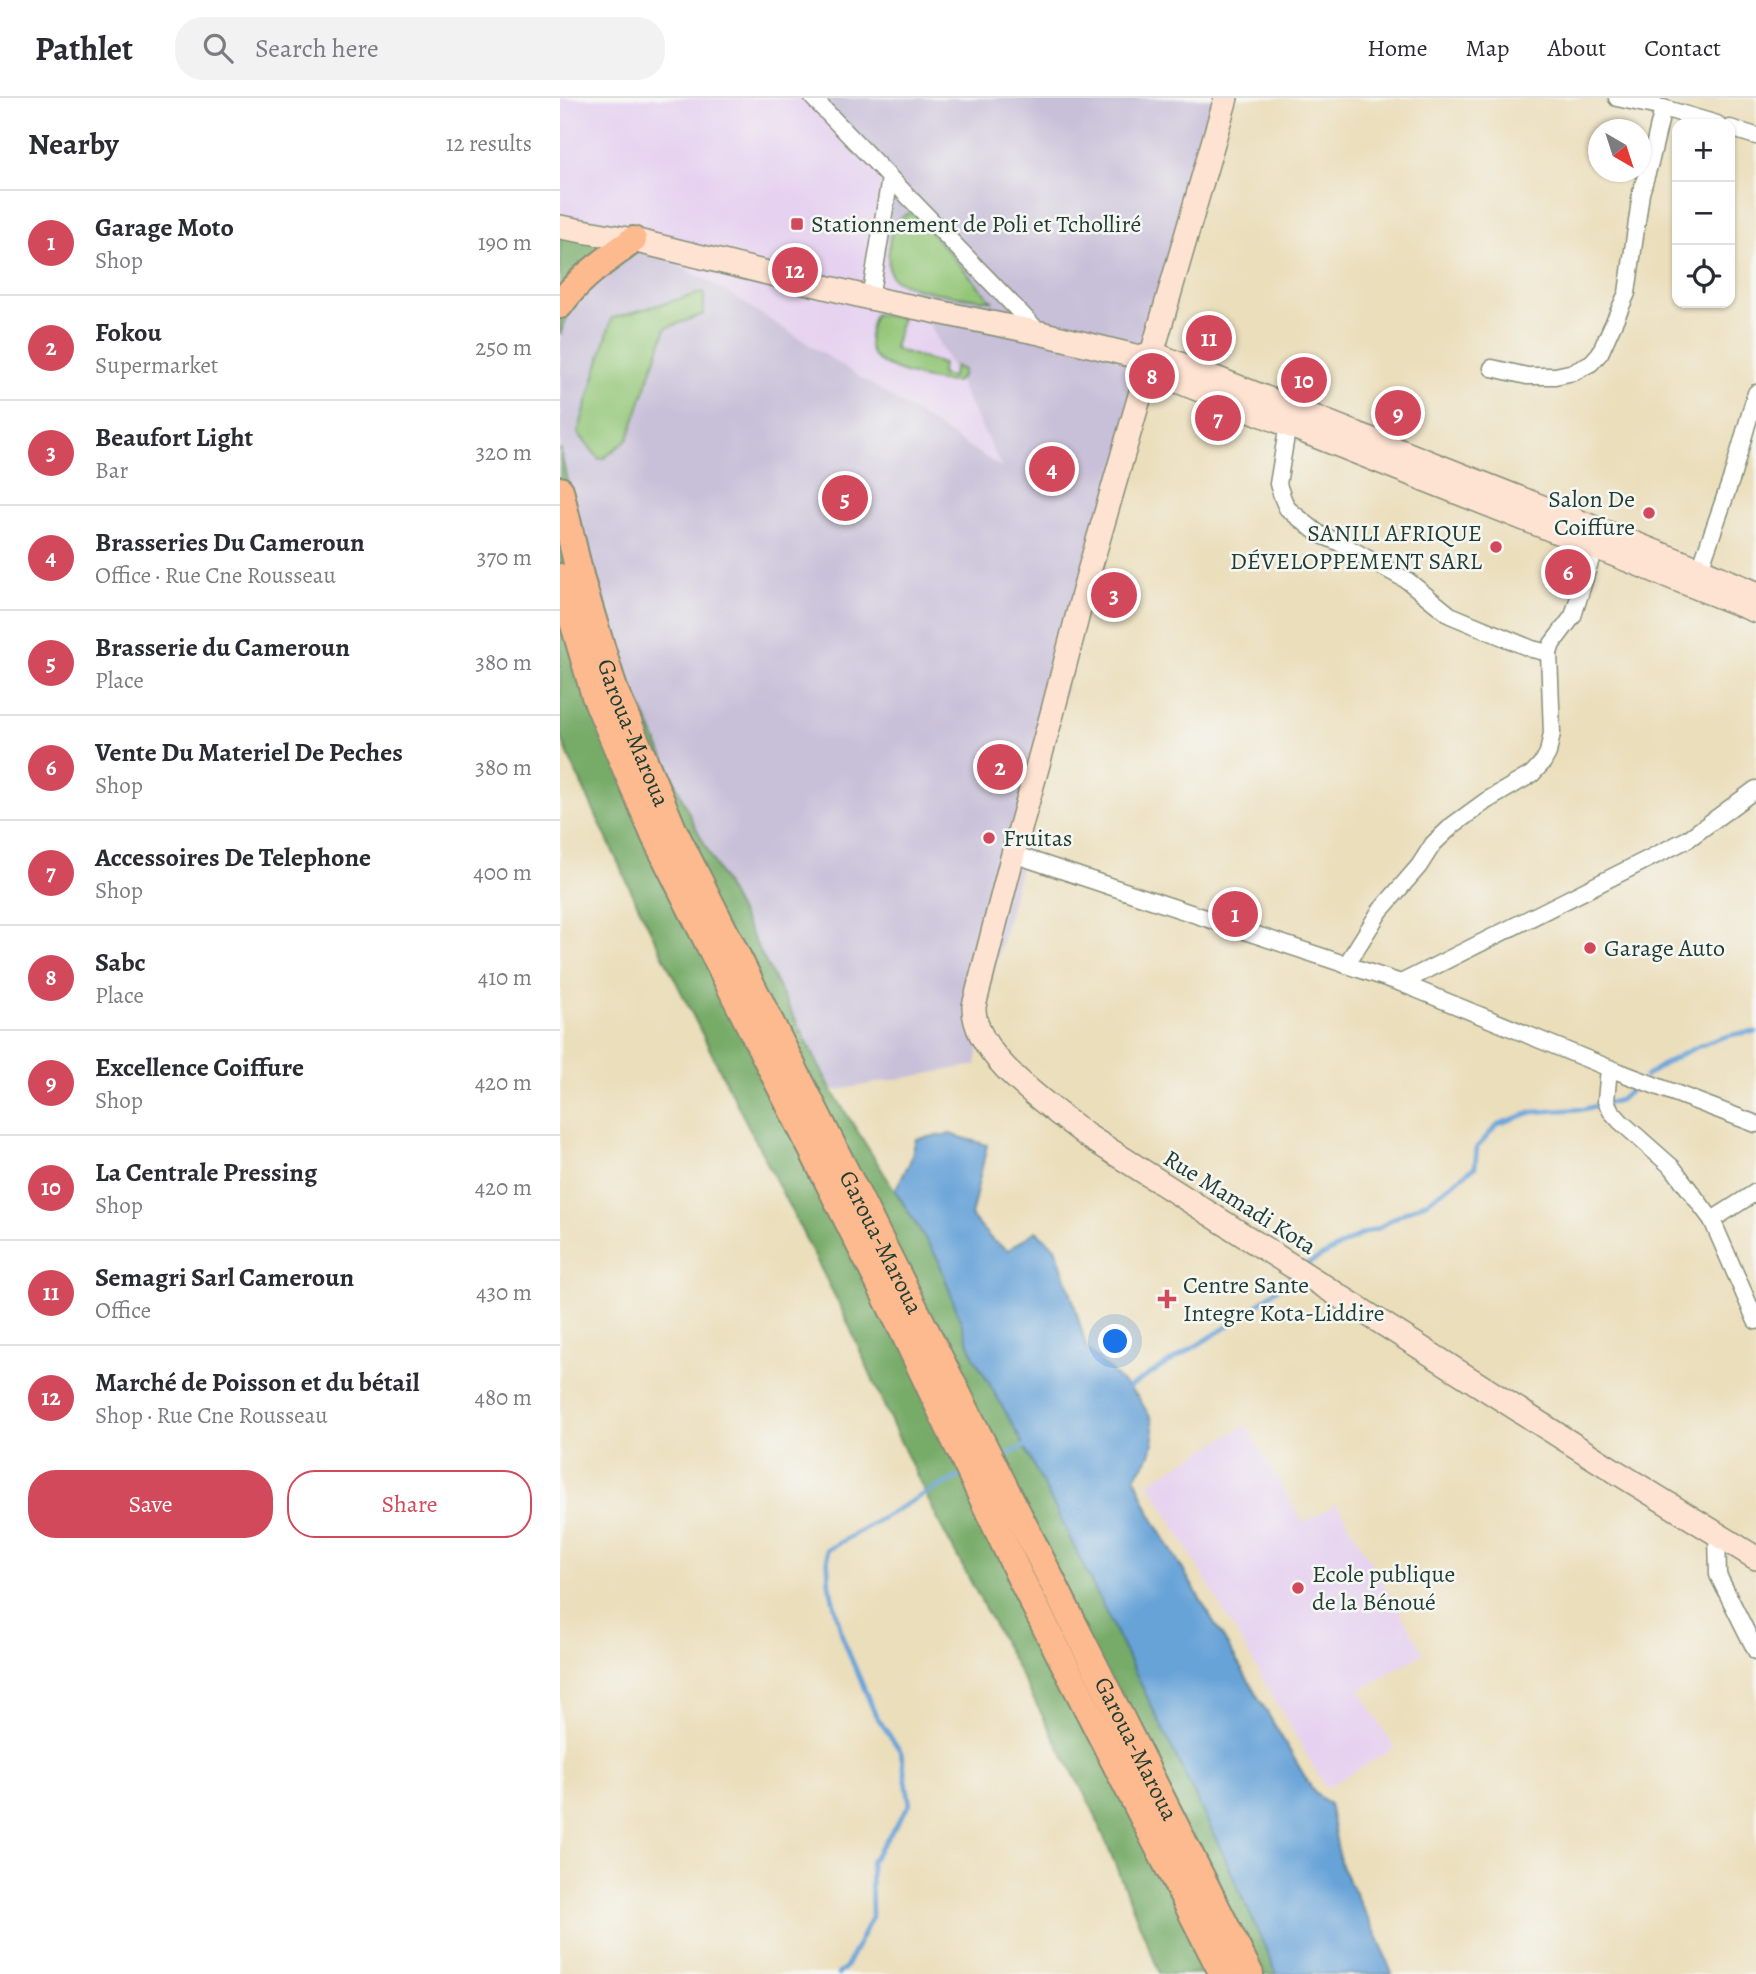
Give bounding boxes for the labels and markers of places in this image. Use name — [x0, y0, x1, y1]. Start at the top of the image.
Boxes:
place label: Stationnement de Poli et Tcholliré — [811, 208, 1141, 240]
marker: Stationnement de Poli et Tcholliré — [789, 216, 805, 232]
pin: 12 — [772, 244, 818, 296]
pin: 11 — [1186, 312, 1232, 364]
pin: 8 — [1129, 350, 1175, 402]
pin: 10 — [1281, 354, 1327, 406]
pin: 9 — [1375, 387, 1421, 439]
pin: 7 — [1195, 392, 1241, 444]
pin: 4 — [1029, 443, 1075, 495]
pin: 5 — [822, 472, 868, 524]
place label: Salon De Coiffure — [1548, 483, 1635, 543]
marker: Salon De Coiffure — [1641, 505, 1657, 521]
place label: SANILI AFRIQUE DÉVELOPPEMENT SARL — [1230, 517, 1483, 577]
marker: SANILI AFRIQUE DÉVELOPPEMENT SARL — [1488, 539, 1504, 555]
pin: 6 — [1545, 546, 1591, 598]
pin: 3 — [1091, 569, 1137, 621]
pin: 2 — [977, 741, 1023, 793]
place label: Fruitas — [1003, 822, 1073, 854]
marker: Fruitas — [981, 830, 997, 846]
pin: 1 — [1212, 888, 1258, 940]
place label: Garage Auto — [1604, 932, 1725, 964]
marker: Garage Auto — [1582, 940, 1598, 956]
place label: Centre Sante Integre Kota-Liddire — [1183, 1269, 1384, 1329]
marker: Centre Sante Integre Kota-Liddire — [1157, 1289, 1177, 1309]
place label: Ecole publique de la Bénoué — [1312, 1558, 1455, 1618]
marker: Ecole publique de la Bénoué — [1290, 1580, 1306, 1596]

